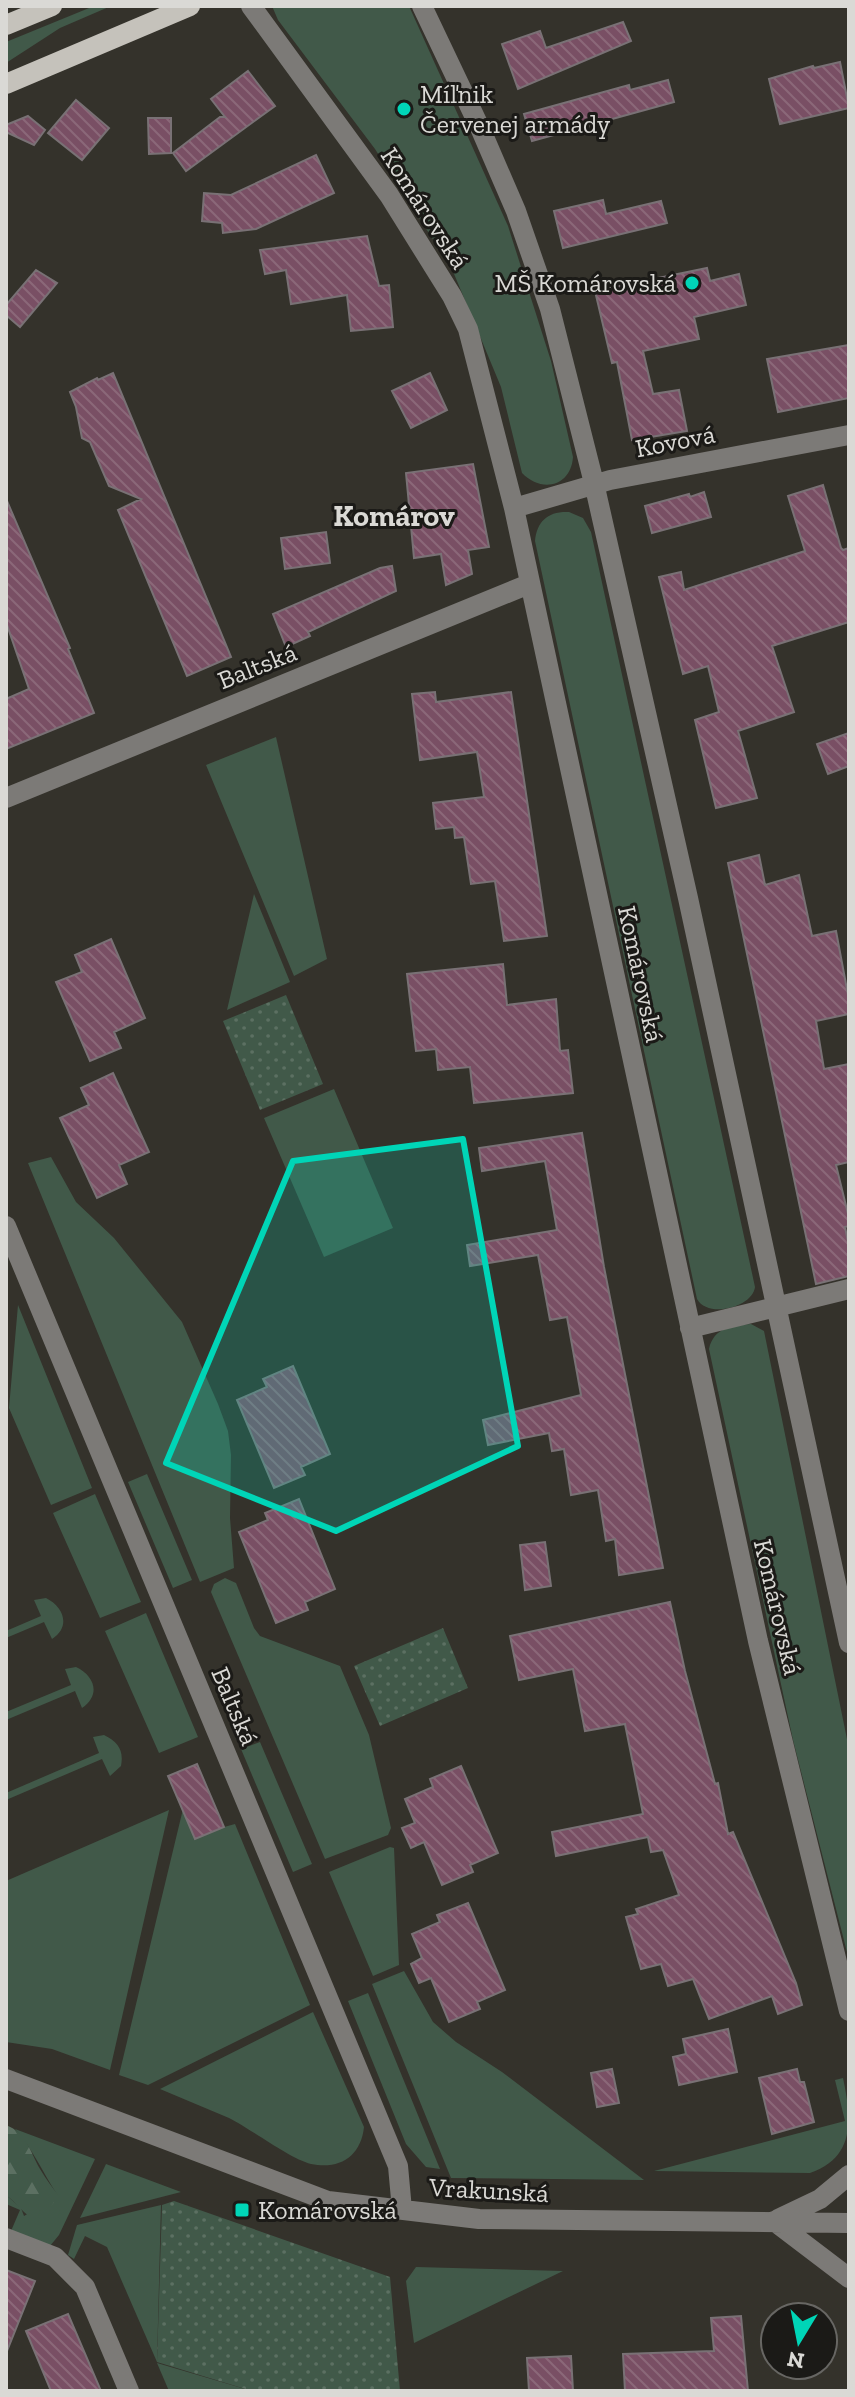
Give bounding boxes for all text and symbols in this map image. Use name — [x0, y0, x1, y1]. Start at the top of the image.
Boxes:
place label: Míľnik Červenej armády — [420, 78, 611, 140]
marker: Míľnik Červenej armády — [395, 100, 413, 118]
street label: Komárovská — [374, 141, 476, 275]
place label: MŠ Komárovská — [495, 267, 676, 299]
marker: MŠ Komárovská — [683, 274, 701, 292]
street label: Kovová — [632, 418, 718, 464]
district label: Komárov — [333, 498, 455, 534]
street label: Baltská — [213, 636, 302, 696]
street label: Komárovská — [611, 903, 671, 1046]
street label: Komárovská — [747, 1536, 809, 1679]
street label: Baltská — [204, 1662, 266, 1751]
street label: Vrakunská — [427, 2171, 550, 2209]
place label: Komárovská — [258, 2194, 397, 2226]
marker: Komárovská — [233, 2201, 251, 2219]
north arrow — [759, 2301, 839, 2381]
text: N — [785, 2345, 806, 2375]

